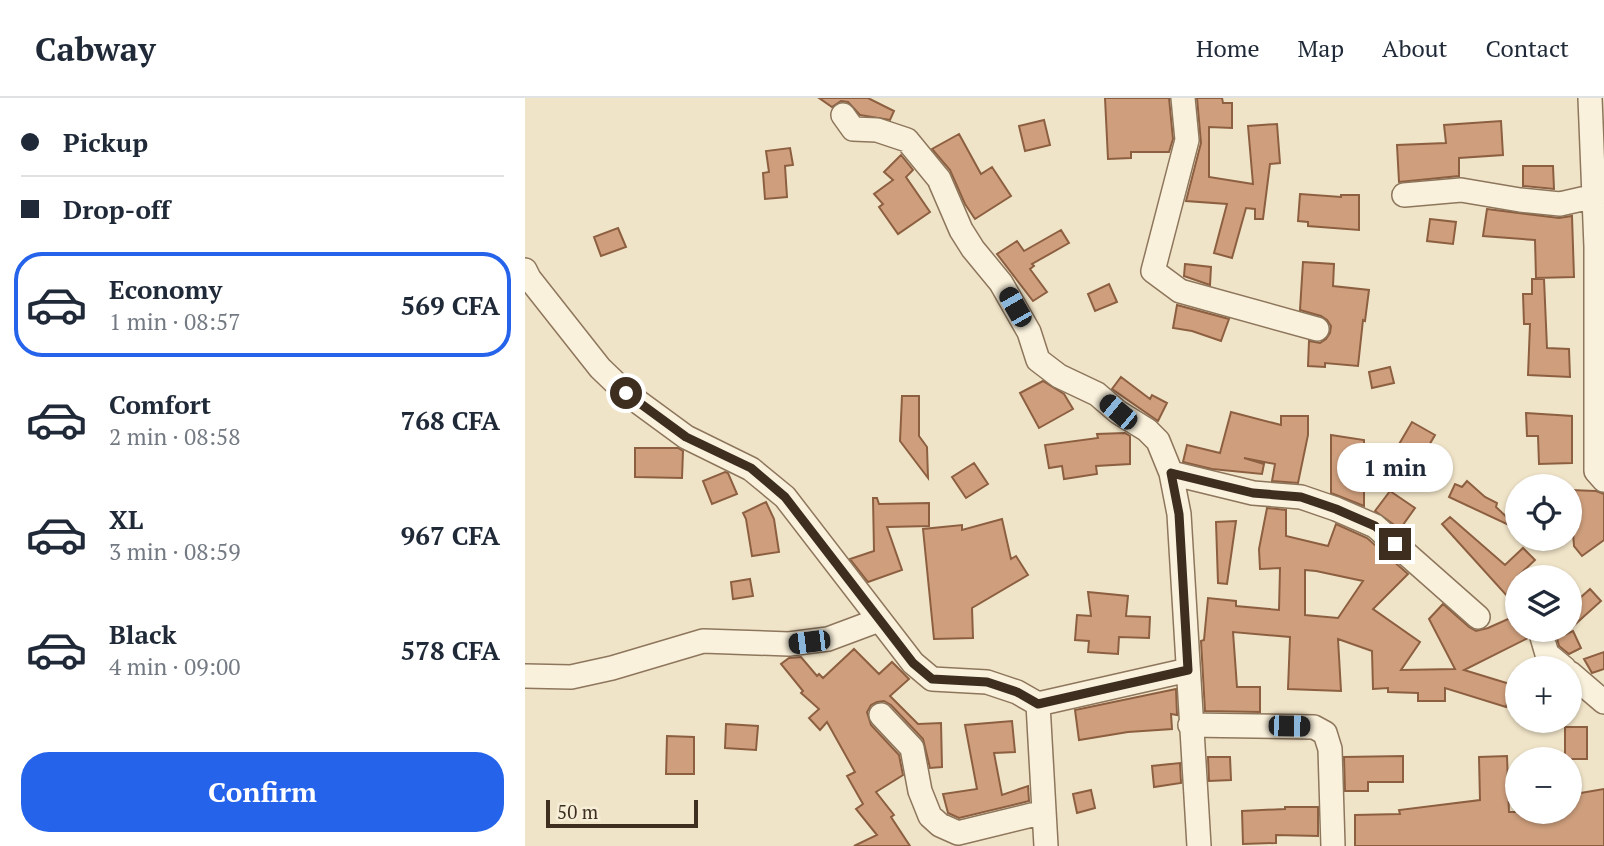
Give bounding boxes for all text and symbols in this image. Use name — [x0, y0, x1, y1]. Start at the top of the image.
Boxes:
text: Cabway — [35, 27, 156, 70]
text: Home — [1196, 32, 1260, 64]
text: Map — [1298, 32, 1344, 64]
text: About — [1382, 32, 1448, 64]
text: Contact — [1486, 32, 1569, 64]
text: Pickup — [63, 125, 148, 159]
text: Drop-off — [63, 192, 170, 226]
text: Economy — [109, 272, 222, 306]
icon: car — [25, 273, 88, 336]
car — [996, 284, 1035, 330]
text: 569 CFA — [401, 288, 500, 322]
text: 1 min · 08:57 — [109, 306, 241, 337]
route start — [610, 377, 642, 409]
text: Comfort — [109, 387, 211, 421]
icon: car — [25, 388, 88, 451]
car — [1096, 390, 1141, 434]
text: 768 CFA — [401, 403, 500, 437]
text: 2 min · 08:58 — [109, 421, 241, 452]
callout: 1 min — [1337, 442, 1453, 492]
text: 1 min — [1364, 452, 1426, 483]
map controls — [1505, 474, 1582, 824]
button: locate — [1505, 474, 1582, 551]
text: XL — [109, 502, 143, 536]
icon: car — [25, 503, 88, 566]
text: 967 CFA — [401, 518, 500, 552]
route end — [1379, 528, 1411, 560]
text: 3 min · 08:59 — [109, 536, 241, 567]
button: layers — [1505, 565, 1582, 642]
text: Black — [109, 617, 177, 651]
icon: car — [25, 618, 88, 681]
car — [787, 629, 832, 655]
text: 578 CFA — [401, 633, 500, 667]
text: 4 min · 09:00 — [109, 651, 241, 682]
button: + — [1505, 656, 1582, 733]
car — [1268, 715, 1311, 737]
button: − — [1505, 747, 1582, 824]
button: Confirm — [21, 752, 504, 832]
scale bar — [546, 797, 698, 829]
text: 50 m — [557, 799, 598, 824]

